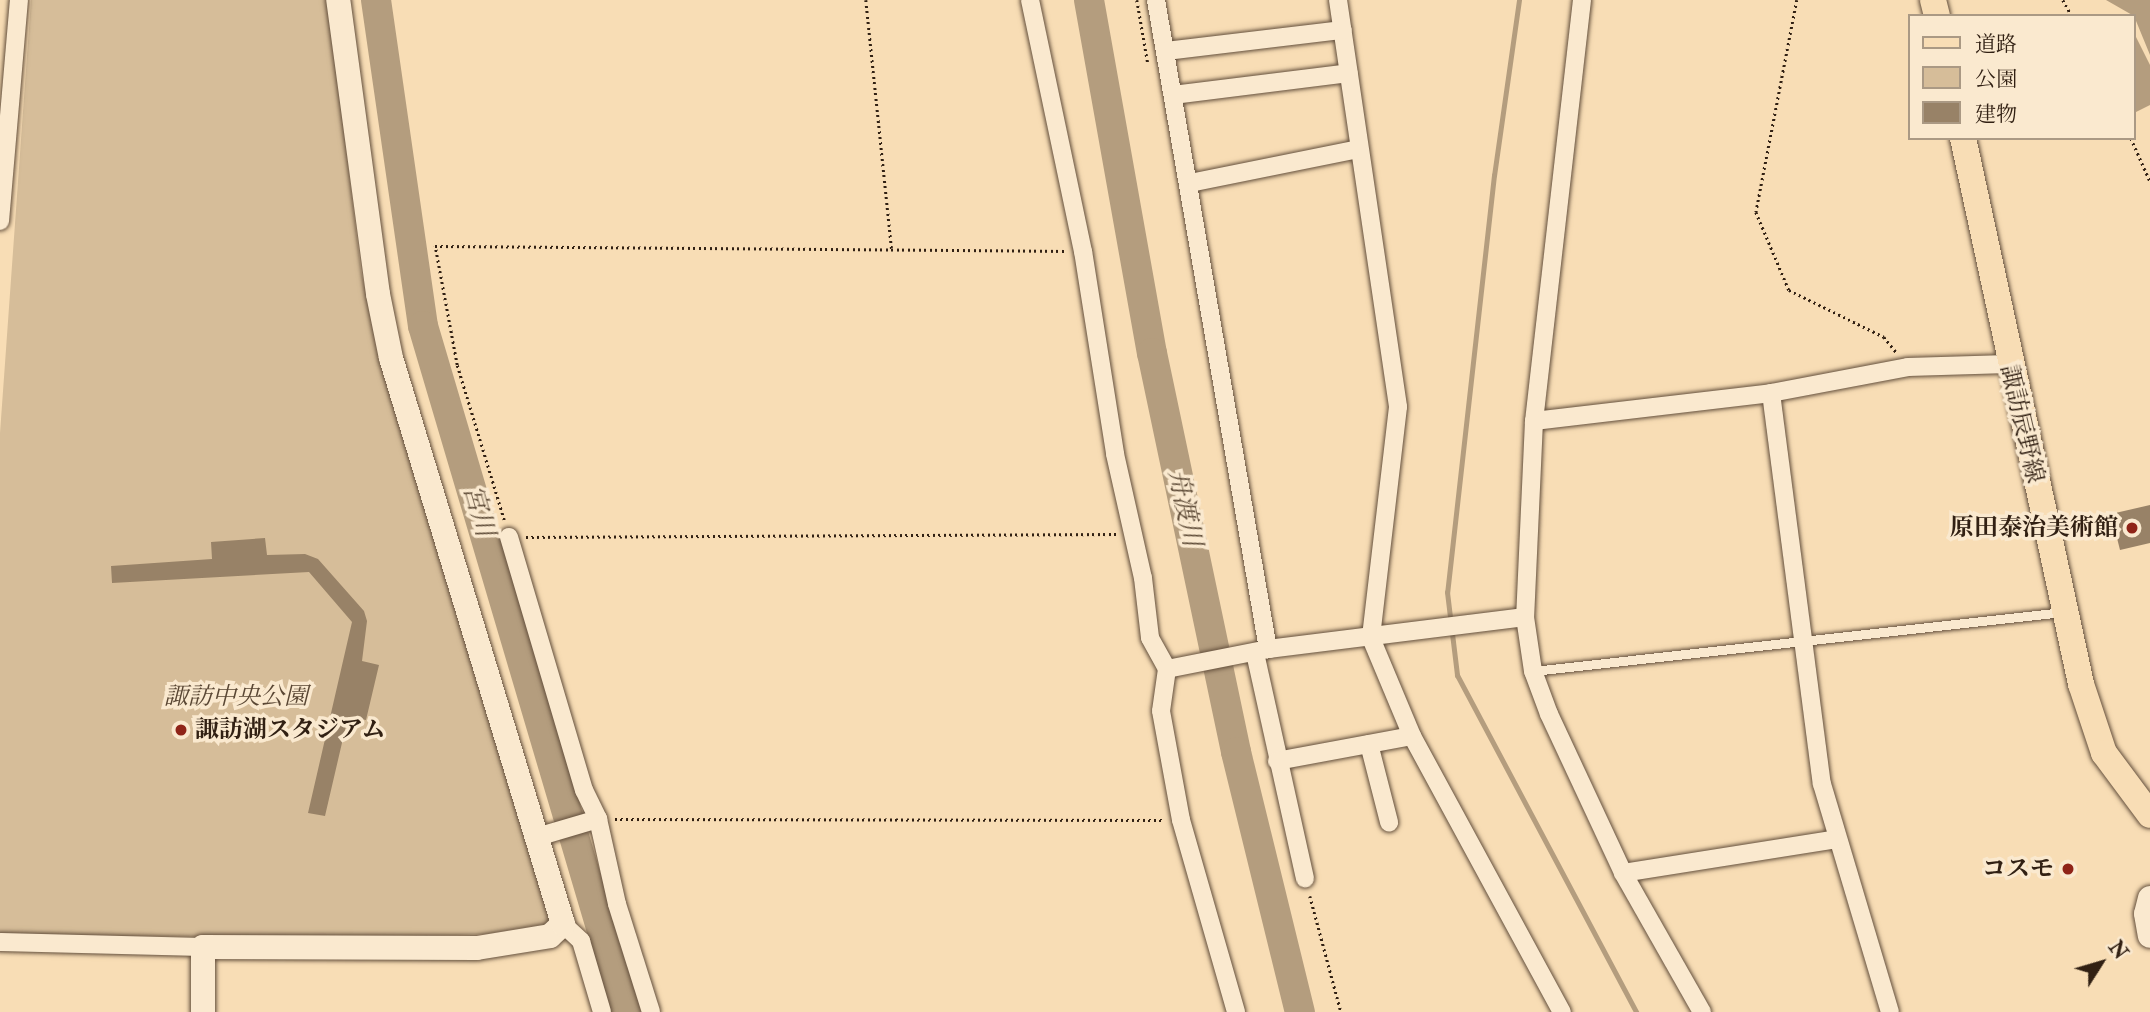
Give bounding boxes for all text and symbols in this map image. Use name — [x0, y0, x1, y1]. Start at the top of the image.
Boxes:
legend — [1909, 14, 2136, 140]
text: 道路 — [1975, 31, 2017, 58]
text: 公園 — [1975, 66, 2017, 93]
text: 建物 — [1975, 101, 2017, 128]
street label: 諏訪辰野線 — [1994, 362, 2050, 486]
water label: 舟渡川 — [1161, 467, 1207, 549]
water label: 宮川 — [456, 482, 500, 540]
place label: 原田泰治美術館 — [1950, 514, 2118, 542]
marker: 原田泰治美術館 — [2124, 520, 2140, 536]
park label: 諏訪中央公園 — [164, 683, 308, 711]
place label: 諏訪湖スタジアム — [195, 716, 387, 744]
marker: 諏訪湖スタジアム — [173, 722, 189, 738]
place label: コスモ — [1982, 855, 2054, 883]
marker: コスモ — [2060, 861, 2076, 877]
north arrow — [2066, 928, 2136, 998]
text: N — [2103, 936, 2132, 964]

